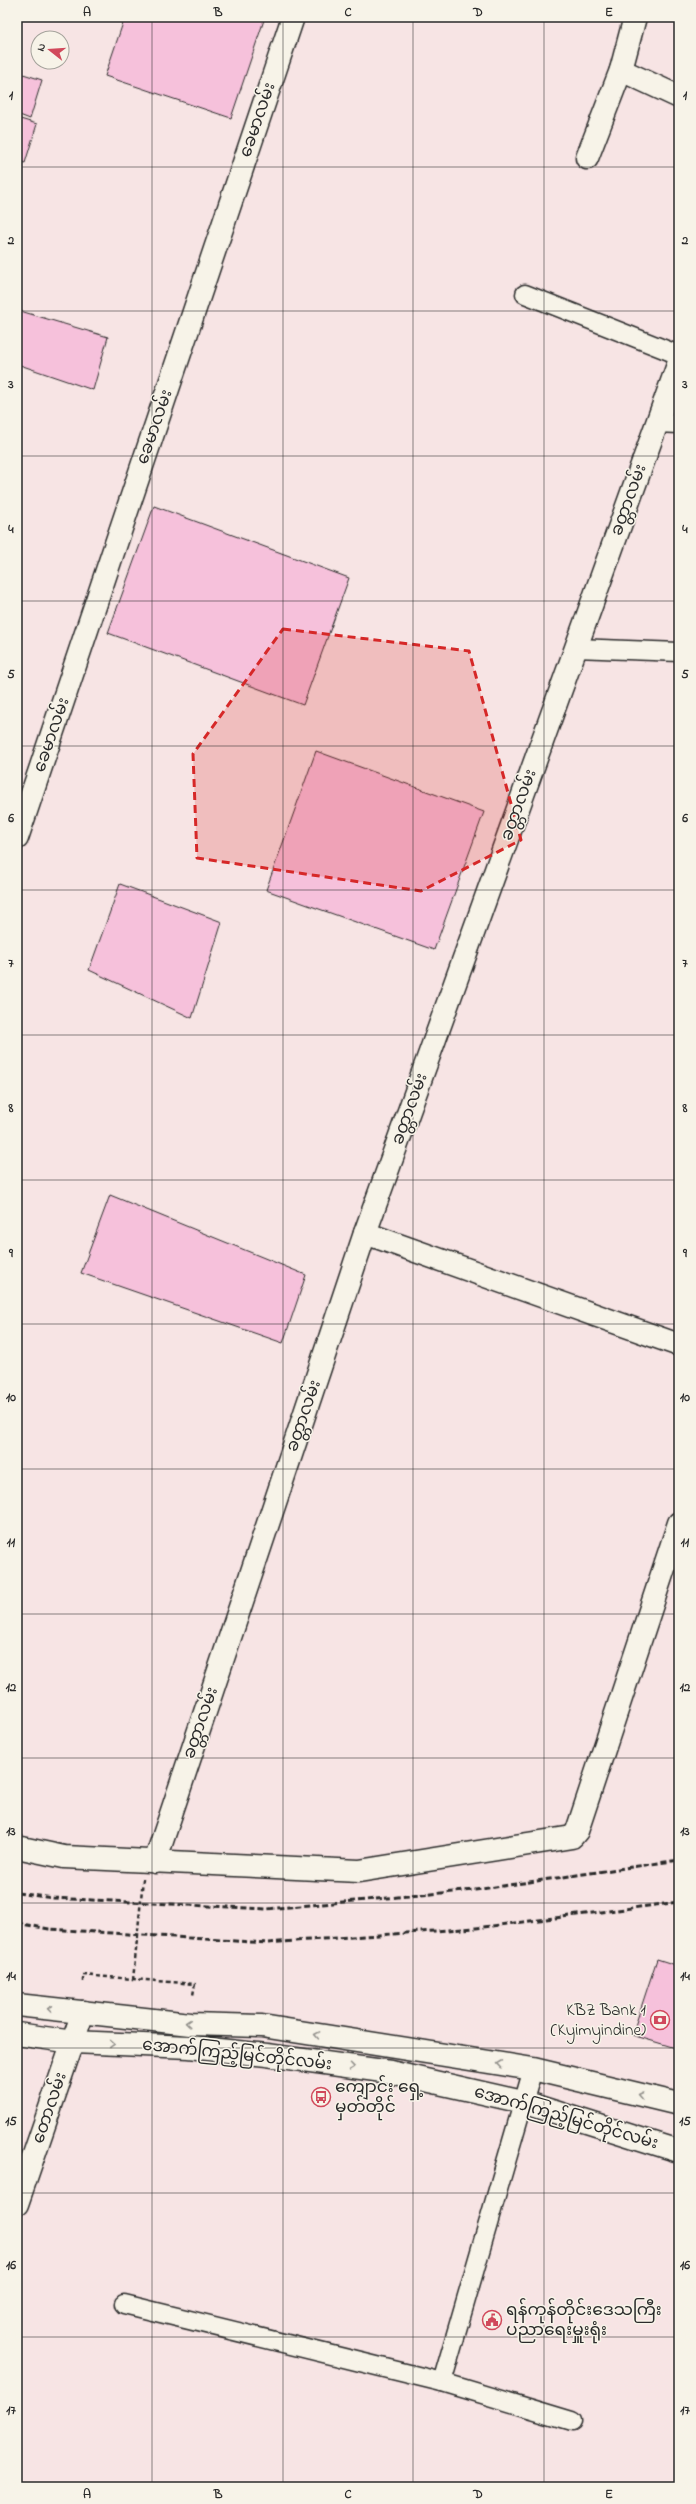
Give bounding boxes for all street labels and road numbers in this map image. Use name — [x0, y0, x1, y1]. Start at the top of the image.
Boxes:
street label: ခေမာလမ်း — [234, 79, 282, 161]
street label: ခေမာလမ်း — [131, 386, 179, 468]
street label: ခတ္တာလမ်း — [604, 461, 654, 539]
street label: ခေမာလမ်း — [28, 694, 76, 776]
street label: ခတ္တာလမ်း — [494, 766, 544, 844]
street label: ခတ္တာလမ်း — [385, 1070, 435, 1148]
street label: ခတ္တာလမ်း — [280, 1377, 328, 1455]
street label: ခတ္တာလမ်း — [177, 1684, 225, 1762]
street label: အောက်ကြည့်မြင်တိုင်လမ်း — [141, 2033, 333, 2078]
street label: တောလမ်း — [26, 2069, 74, 2147]
street label: အောက်ကြည့်မြင်တိုင်လမ်း — [471, 2080, 661, 2157]

